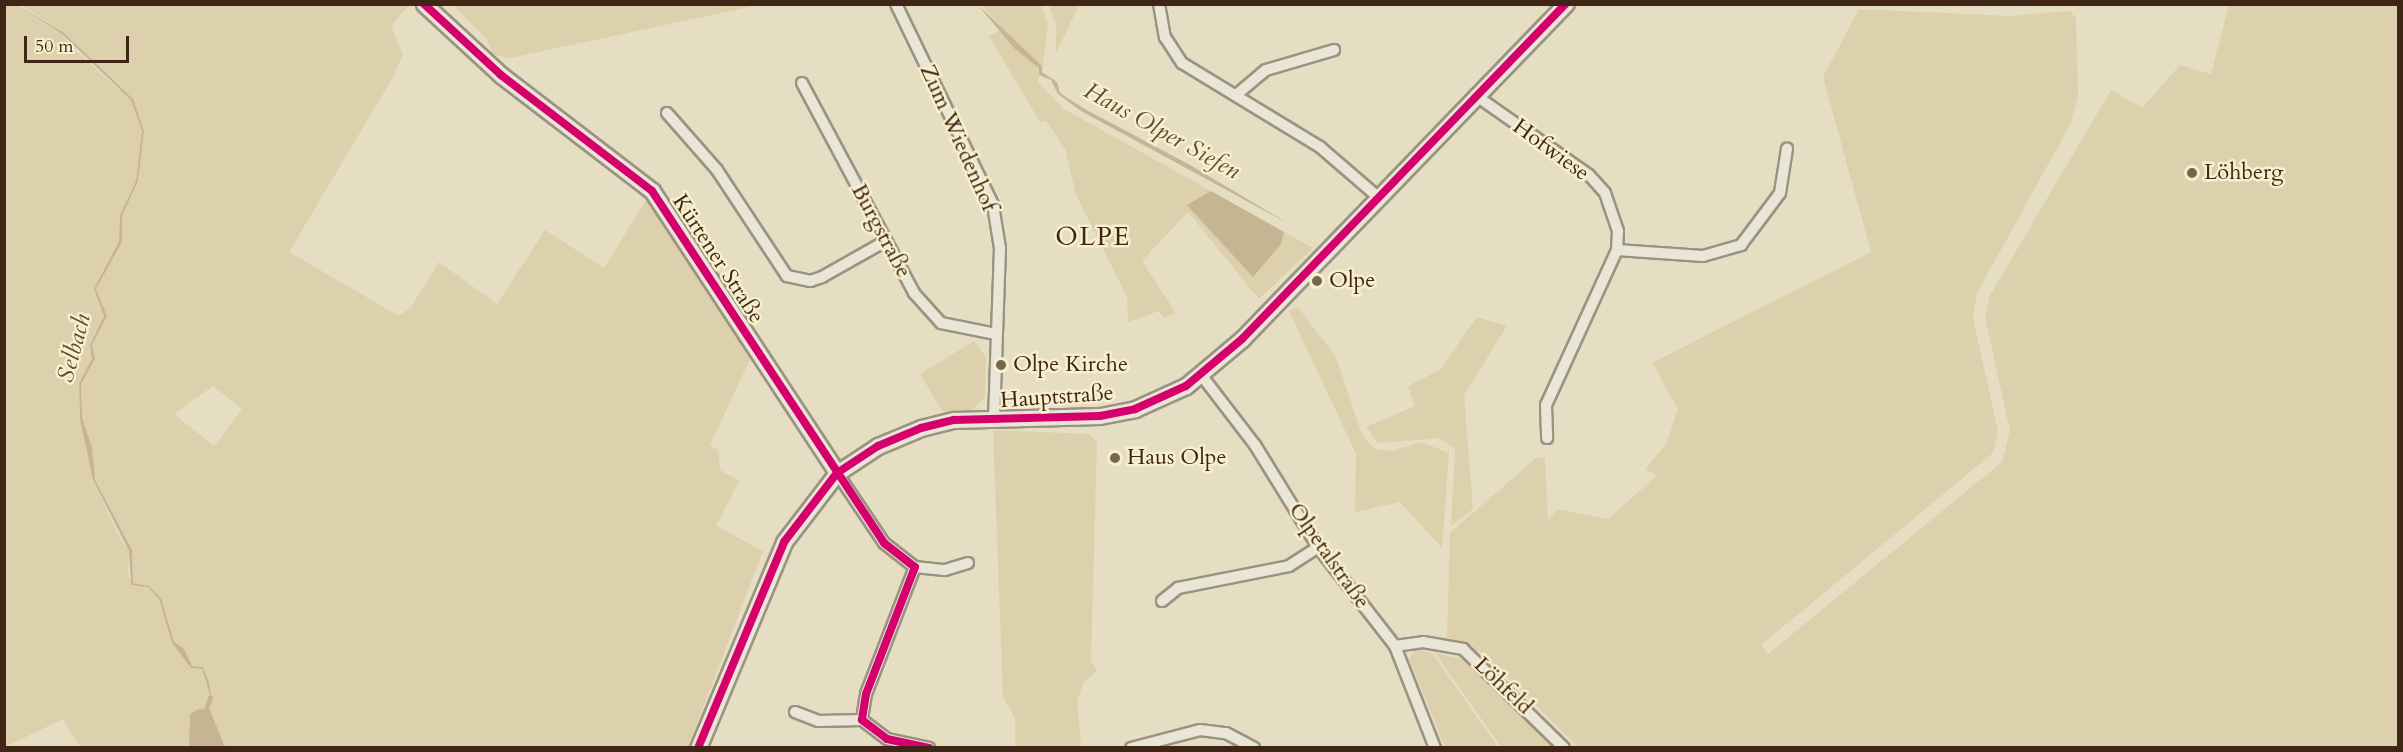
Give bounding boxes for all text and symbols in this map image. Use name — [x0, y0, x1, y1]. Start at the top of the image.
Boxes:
scale bar — [27, 24, 132, 62]
text: 50 m — [35, 34, 74, 59]
street label: Zum Wiedenhof — [914, 61, 1002, 215]
water label: Haus Olper Siefen — [1079, 76, 1245, 186]
street label: Hofwiese — [1508, 113, 1594, 187]
place label: Löhberg — [2204, 160, 2283, 186]
marker: Löhberg — [2185, 166, 2199, 180]
street label: Burgstraße — [845, 180, 917, 282]
street label: Kürtener Straße — [667, 190, 769, 328]
district label: OLPE — [1055, 221, 1131, 253]
place label: Olpe — [1329, 268, 1375, 294]
marker: Olpe — [1310, 274, 1324, 288]
water label: Selbach — [51, 311, 97, 385]
place label: Olpe Kirche — [1013, 352, 1128, 378]
marker: Olpe Kirche — [994, 358, 1008, 372]
street label: Hauptstraße — [999, 380, 1115, 414]
place label: Haus Olpe — [1127, 445, 1227, 471]
marker: Haus Olpe — [1108, 451, 1122, 465]
street label: Olpetalstraße — [1283, 498, 1375, 614]
street label: Löhfeld — [1468, 652, 1538, 720]

